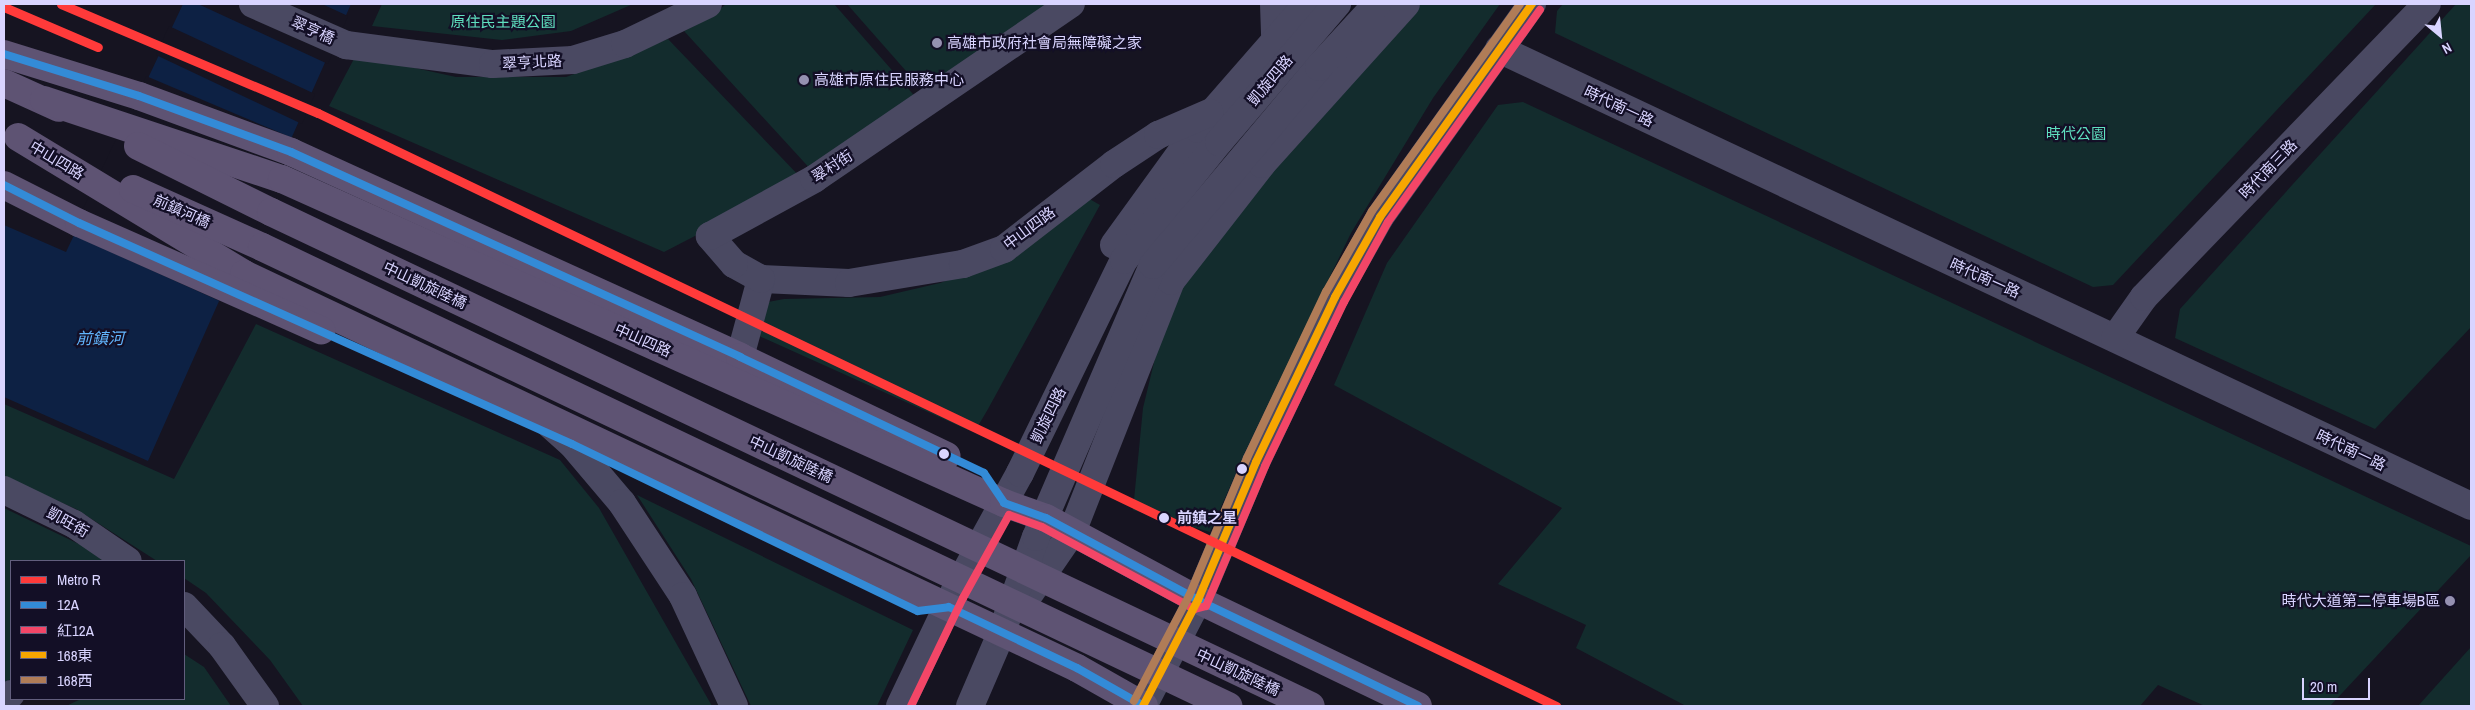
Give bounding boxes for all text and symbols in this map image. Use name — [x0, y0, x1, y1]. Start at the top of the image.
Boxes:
north arrow — [2415, 10, 2465, 60]
street label: 翠亨橋 — [289, 13, 337, 47]
park label: 原住民主題公園 — [451, 13, 555, 31]
place label: 高雄市政府社會局無障礙之家 — [947, 34, 1142, 52]
marker: 高雄市政府社會局無障礙之家 — [931, 37, 943, 49]
text: N — [2439, 38, 2455, 58]
street label: 翠亨北路 — [502, 51, 562, 73]
street label: 凱旋四路 — [1244, 51, 1296, 109]
place label: 高雄市原住民服務中心 — [814, 71, 964, 89]
marker: 高雄市原住民服務中心 — [798, 74, 810, 86]
street label: 時代南一路 — [1581, 82, 1657, 130]
park label: 時代公園 — [2046, 125, 2106, 143]
street label: 時代南三路 — [2235, 136, 2301, 202]
street label: 中山四路 — [27, 137, 87, 183]
street label: 翠村街 — [808, 146, 856, 186]
street label: 前鎮河橋 — [151, 191, 213, 231]
street label: 中山四路 — [1000, 203, 1058, 253]
street label: 時代南一路 — [1947, 255, 2023, 301]
street label: 中山凱旋陸橋 — [380, 258, 470, 312]
street label: 中山四路 — [612, 320, 674, 360]
water label: 前鎮河 — [76, 328, 124, 348]
street label: 凱旋四路 — [1027, 384, 1069, 446]
street label: 時代南一路 — [2313, 426, 2389, 474]
street label: 中山凱旋陸橋 — [746, 432, 836, 486]
unlabelled marker — [939, 449, 949, 459]
unlabelled marker — [1237, 464, 1247, 474]
street label: 凱旺街 — [44, 503, 92, 541]
marker: 前鎮之星 — [1155, 509, 1173, 527]
place label: 前鎮之星 — [1177, 509, 1237, 527]
legend — [10, 560, 185, 700]
text: Metro R — [57, 569, 101, 590]
place label: 時代大道第二停車場B區 — [2282, 592, 2440, 610]
text: 12A — [57, 594, 79, 615]
marker: 時代大道第二停車場B區 — [2444, 595, 2456, 607]
text: 紅12A — [57, 620, 94, 641]
text: 168東 — [57, 645, 93, 666]
street label: 中山凱旋陸橋 — [1193, 645, 1283, 699]
scale bar — [2305, 668, 2372, 700]
text: 168西 — [57, 670, 93, 691]
text: 20 m — [2310, 676, 2337, 697]

